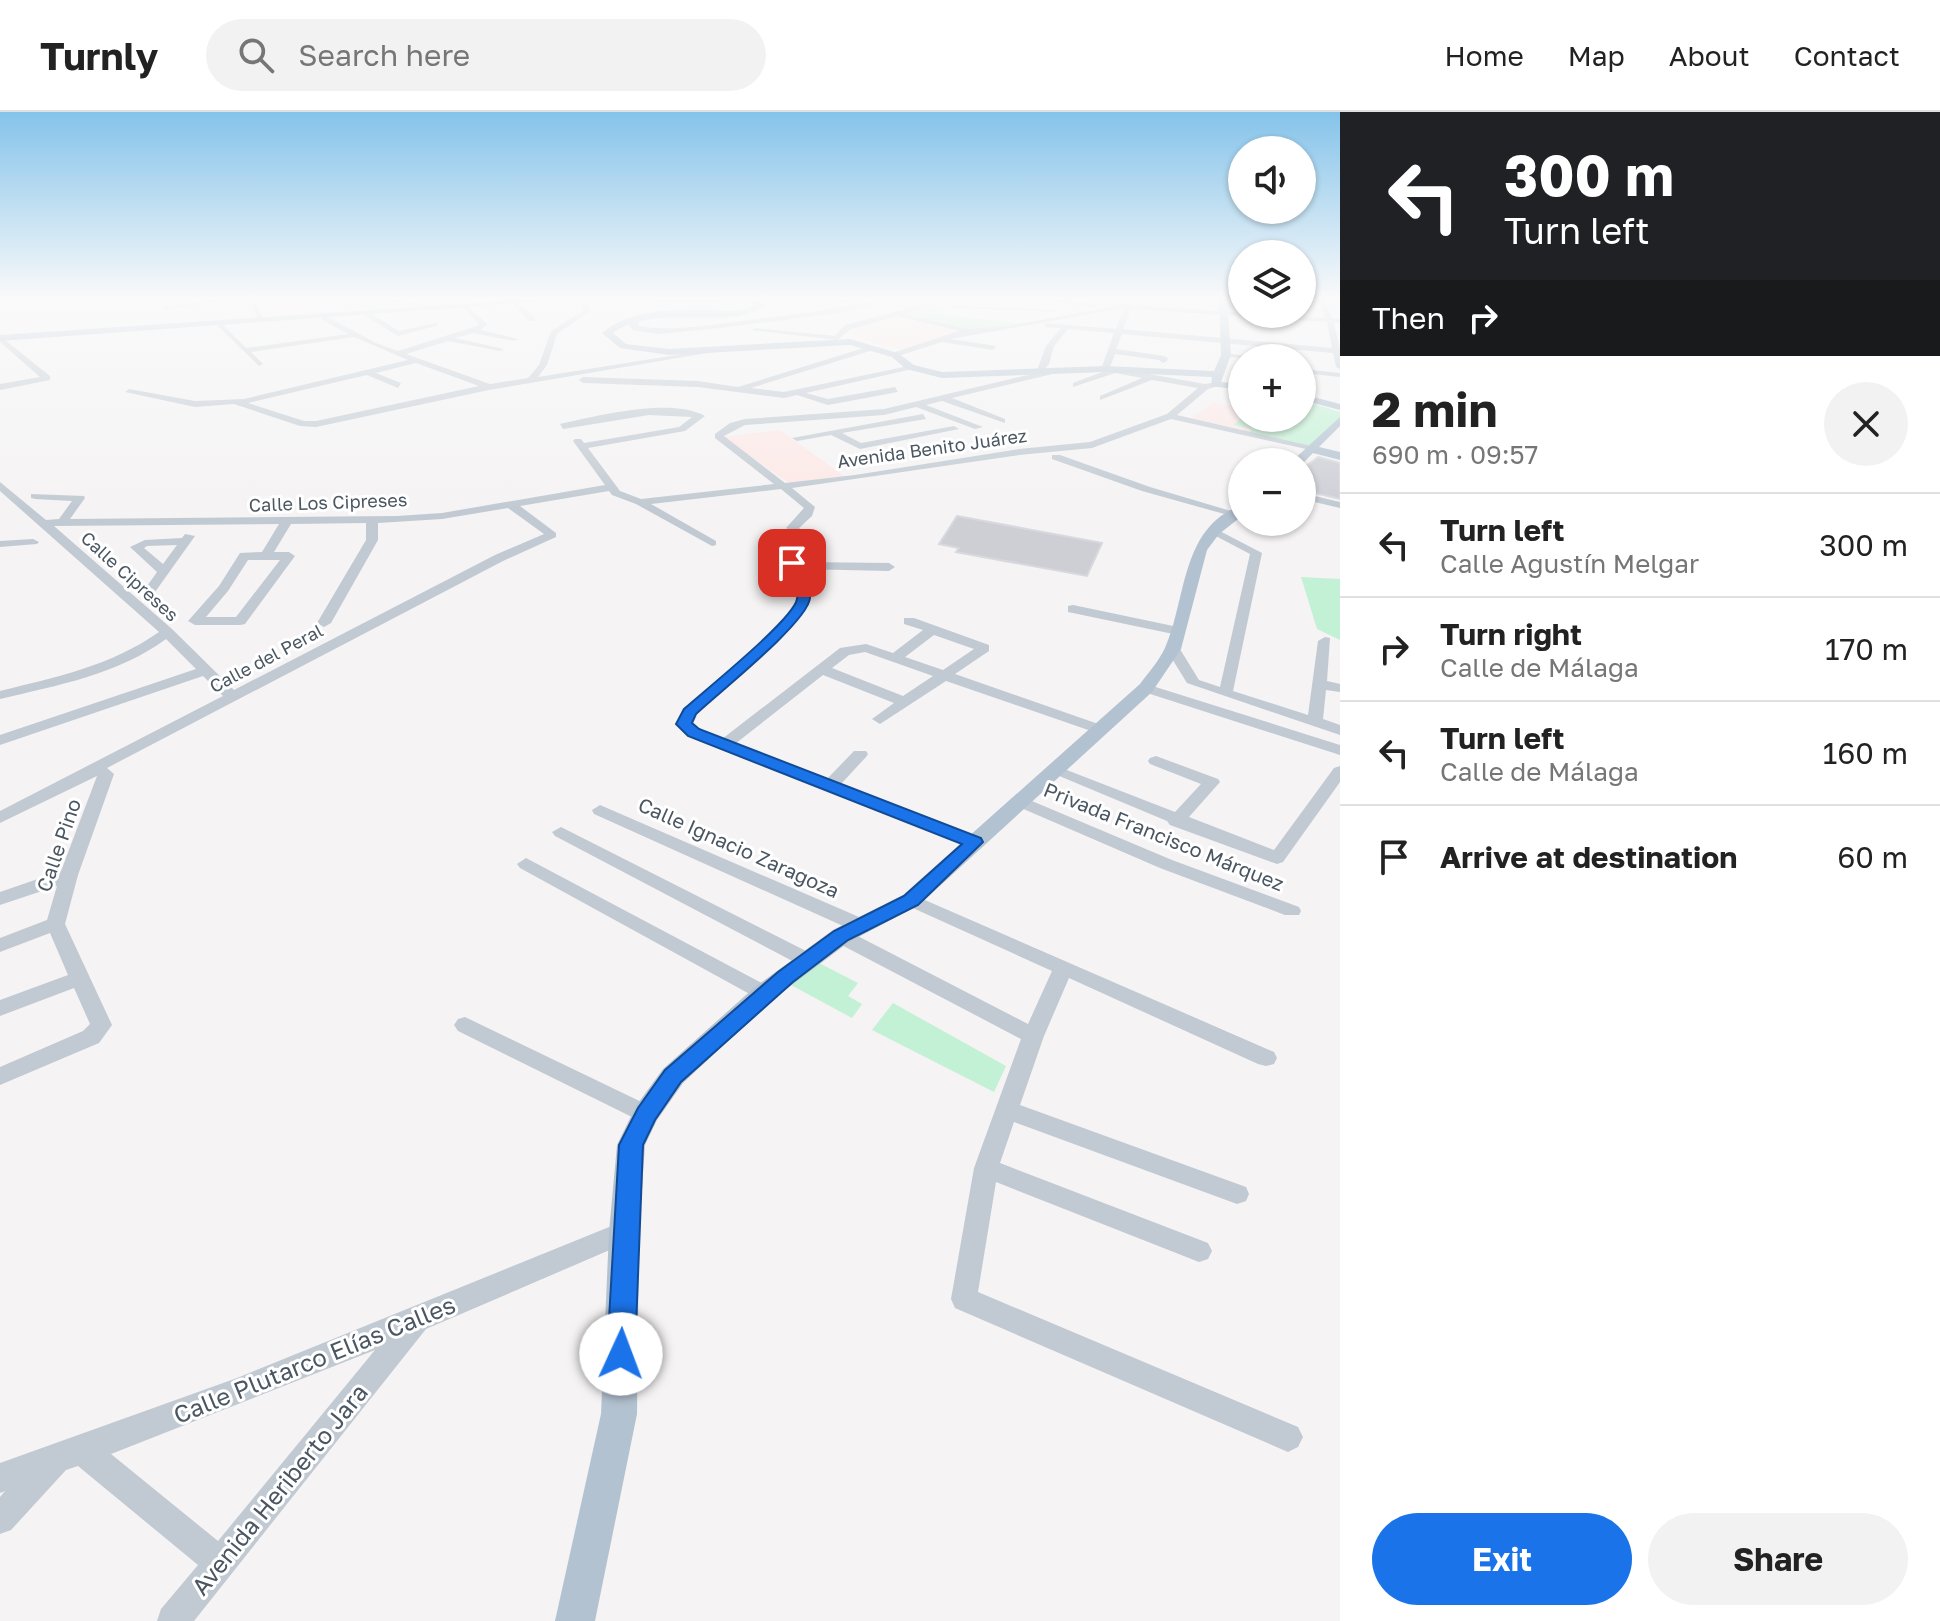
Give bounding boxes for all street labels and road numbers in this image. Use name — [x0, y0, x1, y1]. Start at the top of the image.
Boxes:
street label: Avenida Benito Juárez — [836, 424, 1028, 472]
street label: Calle Los Cipreses — [248, 488, 408, 516]
street label: Calle Cipreses — [77, 526, 183, 626]
street label: Calle del Peral — [206, 619, 327, 697]
street label: Privada Francisco Márquez — [1040, 777, 1288, 895]
street label: Calle Ignacio Zaragoza — [635, 792, 843, 902]
street label: Calle Pino — [31, 795, 85, 895]
street label: Calle Plutarco Elías Calles — [169, 1289, 459, 1429]
street label: Avenida Heriberto Jara — [185, 1378, 373, 1600]

